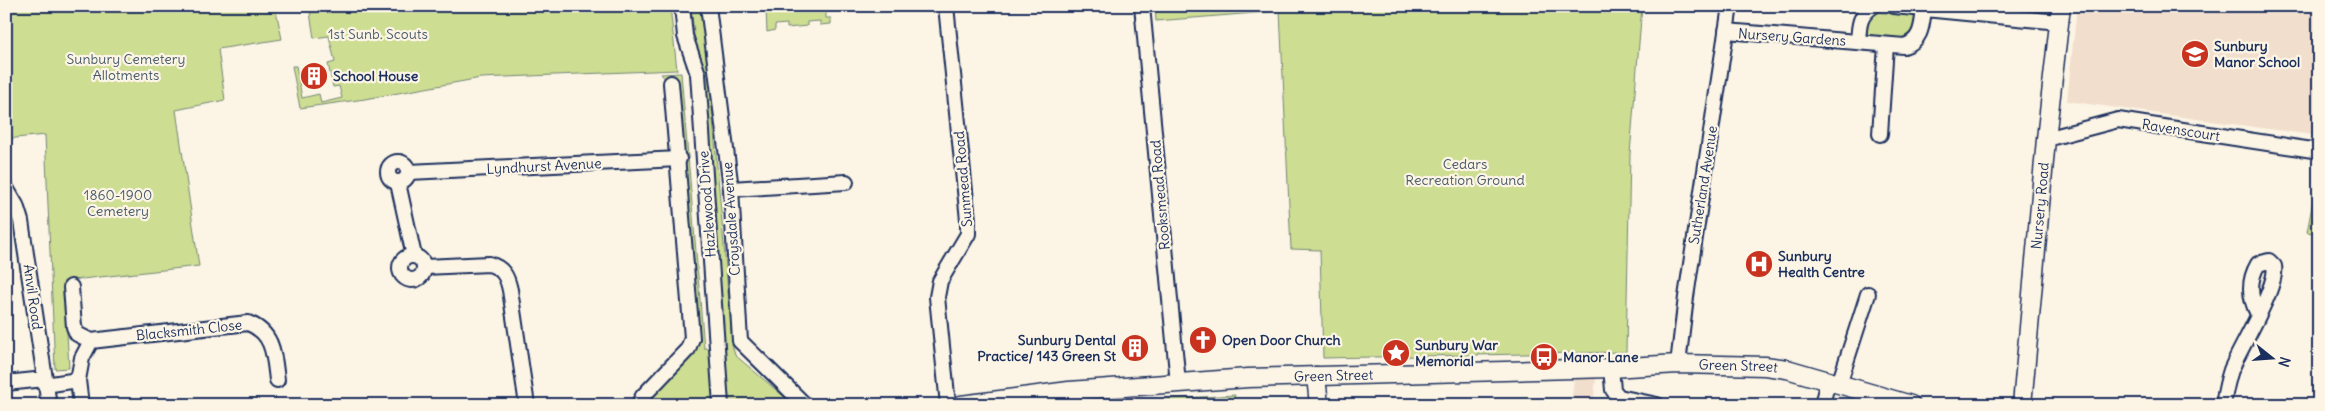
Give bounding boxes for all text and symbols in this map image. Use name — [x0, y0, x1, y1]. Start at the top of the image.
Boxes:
street label: Nursery Gardens — [1737, 24, 1847, 50]
park label: 1st Sunb. Scouts — [328, 25, 428, 43]
place label: Sunbury Manor School — [2214, 37, 2300, 71]
school or university icon: Sunbury Manor School — [2180, 39, 2210, 69]
park label: Sunbury Cemetery Allotments — [67, 50, 185, 84]
building icon: School House — [299, 61, 329, 91]
place label: School House — [333, 67, 419, 85]
street label: Ravenscourt — [2141, 115, 2222, 145]
street label: Sutherland Avenue — [1685, 124, 1721, 246]
street label: Sunmead Road — [950, 130, 976, 228]
street label: Rooksmead Road — [1146, 139, 1174, 251]
street label: Hazlewood Drive — [694, 150, 720, 258]
street label: Lyndhurst Avenue — [486, 154, 602, 178]
park label: Cedars Recreation Ground — [1405, 155, 1525, 189]
street label: Croysdale Avenue — [718, 161, 744, 277]
street label: Nursery Road — [2027, 162, 2053, 250]
park label: 1860-1900 Cemetery — [84, 186, 152, 220]
place label: Sunbury Health Centre — [1778, 247, 1865, 281]
hospital icon: Sunbury Health Centre — [1744, 249, 1774, 279]
street label: Anvil Road — [19, 263, 47, 331]
street label: Blacksmith Close — [135, 315, 243, 345]
church icon: Open Door Church — [1188, 325, 1218, 355]
place label: Sunbury Dental Practice/ 143 Green St — [977, 331, 1116, 365]
place label: Open Door Church — [1222, 331, 1341, 349]
building icon: Sunbury Dental Practice/ 143 Green St — [1120, 333, 1150, 363]
north arrow — [2248, 334, 2298, 384]
place label: Sunbury War Memorial — [1415, 336, 1498, 370]
place icon: Sunbury War Memorial — [1381, 338, 1411, 368]
bus stop icon: Manor Lane — [1529, 342, 1559, 372]
place label: Manor Lane — [1563, 348, 1639, 366]
street label: Green Street — [1698, 355, 1779, 377]
text: N — [2274, 355, 2294, 369]
street label: Green Street — [1294, 366, 1374, 386]

